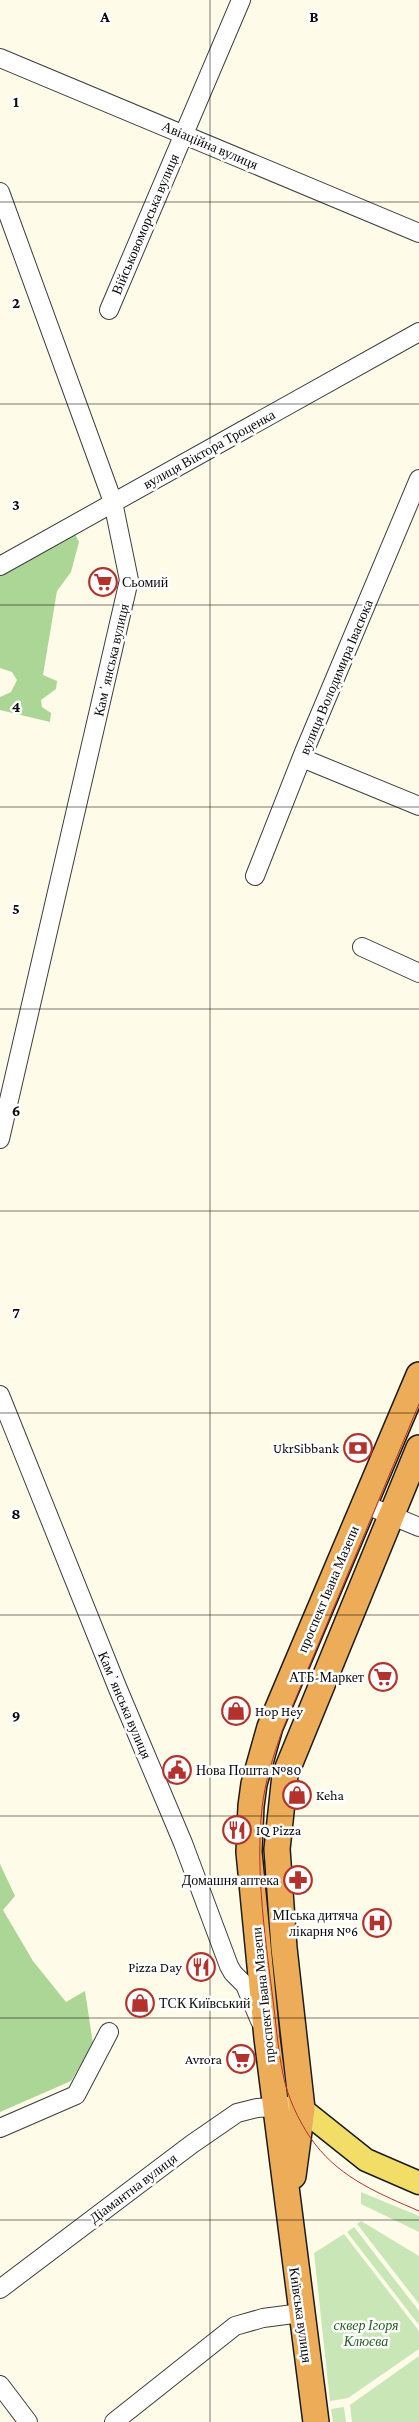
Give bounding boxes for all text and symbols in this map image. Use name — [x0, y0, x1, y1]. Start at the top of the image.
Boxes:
text: A — [99, 8, 110, 25]
text: B — [309, 8, 319, 25]
text: 1 — [13, 93, 19, 110]
street label: Авіаційна вулиця — [159, 118, 261, 173]
street label: Військовоморська вулиця — [108, 151, 182, 297]
text: 2 — [12, 294, 20, 311]
street label: вулиця Віктора Троценка — [140, 406, 278, 492]
text: 3 — [12, 496, 20, 513]
supermarket icon: Сьомий — [88, 567, 118, 597]
place label: Сьомий — [122, 574, 169, 590]
street label: вулиця Володимира Івасюка — [296, 596, 376, 757]
street label: Камʼянська вулиця — [90, 601, 132, 718]
text: 4 — [12, 698, 21, 715]
text: 5 — [12, 900, 20, 917]
text: 6 — [12, 1102, 20, 1119]
text: 7 — [12, 1304, 20, 1321]
bank icon: UkrSibbank — [343, 1433, 373, 1463]
place label: UkrSibbank — [273, 1440, 339, 1456]
text: 8 — [11, 1505, 21, 1522]
street label: проспект Івана Мазепи — [294, 1523, 362, 1655]
street label: Камʼянська вулиця — [95, 1649, 155, 1762]
supermarket icon: АТБ-Маркет — [368, 1662, 398, 1692]
place label: АТБ-Маркет — [289, 1669, 364, 1685]
shop icon: Hop Hey — [221, 1696, 251, 1726]
place label: Hop Hey — [255, 1703, 303, 1719]
text: 9 — [12, 1707, 20, 1724]
public building icon: Нова Пошта №80 — [162, 1755, 192, 1785]
place label: Нова Пошта №80 — [196, 1762, 302, 1778]
shop icon: Keha — [282, 1780, 312, 1810]
place label: Keha — [316, 1787, 345, 1803]
restaurant icon: IQ Pizza — [222, 1815, 252, 1845]
place label: IQ Pizza — [256, 1822, 302, 1838]
pharmacy icon: Домашня аптека — [283, 1865, 313, 1895]
place label: Домашня аптека — [182, 1872, 280, 1888]
place label: МІська дитяча лікарня №6 — [273, 1907, 359, 1939]
hospital icon: МІська дитяча лікарня №6 — [362, 1908, 392, 1938]
street label: проспект Івана Мазепи — [248, 1926, 278, 2064]
restaurant icon: Pizza Day — [186, 1952, 216, 1982]
place label: Pizza Day — [128, 1959, 183, 1975]
shop icon: ТСК Київський — [125, 1988, 155, 2018]
place label: ТСК Київський — [159, 1995, 251, 2011]
supermarket icon: Avrora — [226, 2044, 256, 2074]
place label: Avrora — [185, 2051, 223, 2067]
street label: Діамантна вулиця — [86, 2150, 180, 2226]
street label: Київська вулиця — [286, 2266, 316, 2364]
park label: сквер Ігоря Клюєва — [333, 2317, 399, 2349]

